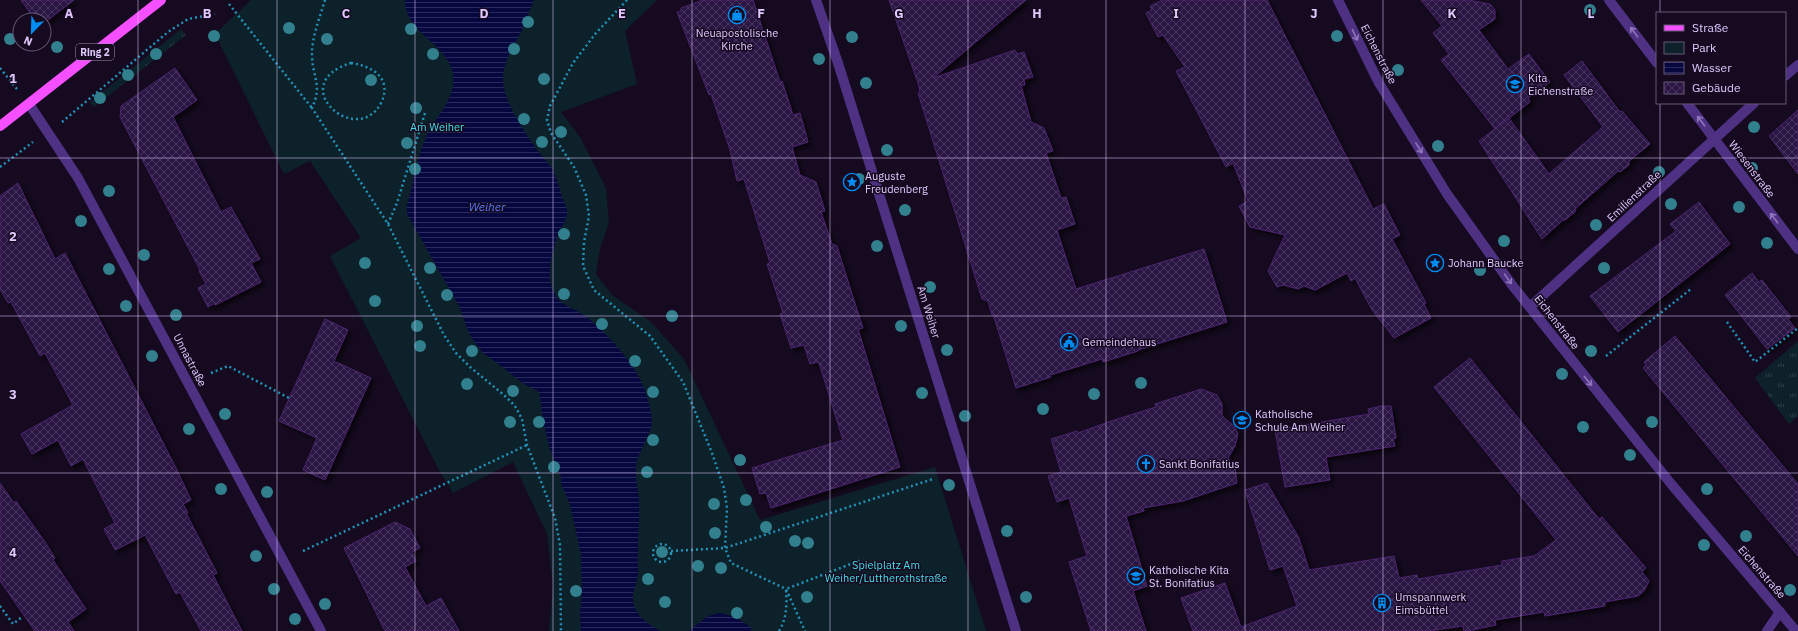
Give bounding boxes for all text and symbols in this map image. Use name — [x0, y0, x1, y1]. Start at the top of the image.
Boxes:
text: A — [65, 5, 74, 22]
text: B — [203, 5, 212, 22]
text: C — [342, 5, 351, 22]
text: D — [479, 5, 489, 22]
text: E — [618, 5, 626, 22]
shop icon: Neuapostolische Kirche — [727, 5, 747, 25]
text: F — [757, 5, 765, 22]
text: G — [894, 5, 904, 22]
text: H — [1032, 5, 1042, 22]
text: I — [1173, 5, 1179, 22]
text: J — [1310, 5, 1318, 22]
text: K — [1447, 5, 1457, 22]
text: L — [1588, 5, 1595, 22]
north arrow — [12, 12, 52, 52]
legend — [1656, 12, 1786, 104]
text: Straße — [1692, 20, 1729, 35]
street label: Eichenstraße — [1358, 22, 1400, 86]
place label: Neuapostolische Kirche — [696, 26, 778, 53]
one-way arrow — [1629, 26, 1638, 37]
one-way arrow — [1352, 29, 1360, 41]
text: N — [22, 33, 34, 49]
text: Park — [1692, 40, 1717, 55]
road number: Ring 2 — [76, 44, 114, 60]
text: Wasser — [1692, 60, 1732, 75]
text: 1 — [9, 70, 17, 87]
place label: Kita Eichenstraße — [1528, 71, 1593, 98]
school or university icon: Kita Eichenstraße — [1505, 74, 1525, 94]
text: Gebäude — [1692, 80, 1741, 95]
one-way arrow — [1696, 115, 1705, 126]
park label: Am Weiher — [410, 120, 464, 134]
street label: Wiesenstraße — [1726, 138, 1778, 200]
one-way arrow — [1416, 142, 1424, 154]
street label: Emilienstraße — [1604, 167, 1664, 225]
place label: Auguste Freudenberg — [865, 169, 928, 196]
place icon: Auguste Freudenberg — [842, 172, 862, 192]
water label: Weiher — [469, 199, 506, 214]
one-way arrow — [1770, 213, 1779, 224]
text: 2 — [9, 228, 17, 245]
place icon: Johann Baucke — [1425, 253, 1445, 273]
place label: Johann Baucke — [1448, 256, 1523, 270]
one-way arrow — [1504, 273, 1512, 284]
street label: Am Weiher — [914, 284, 944, 340]
street label: Eichenstraße — [1531, 292, 1583, 352]
street label: Unnastraße — [170, 331, 210, 389]
public building icon: Gemeindehaus — [1059, 332, 1079, 352]
place label: Gemeindehaus — [1082, 335, 1156, 349]
one-way arrow — [1583, 376, 1592, 387]
text: 3 — [9, 386, 17, 403]
place label: Katholische Schule Am Weiher — [1255, 407, 1345, 434]
school or university icon: Katholische Schule Am Weiher — [1232, 410, 1252, 430]
church icon: Sankt Bonifatius — [1136, 454, 1156, 474]
place label: Sankt Bonifatius — [1159, 457, 1240, 471]
street label: Eichenstraße — [1735, 543, 1789, 601]
text: 4 — [9, 544, 17, 561]
park label: Spielplatz Am Weiher/Luttherothstraße — [825, 558, 947, 585]
place label: Katholische Kita St. Bonifatius — [1149, 563, 1229, 590]
school or university icon: Katholische Kita St. Bonifatius — [1126, 566, 1146, 586]
place label: Umspannwerk Eimsbüttel — [1395, 590, 1467, 617]
building icon: Umspannwerk Eimsbüttel — [1372, 593, 1392, 613]

